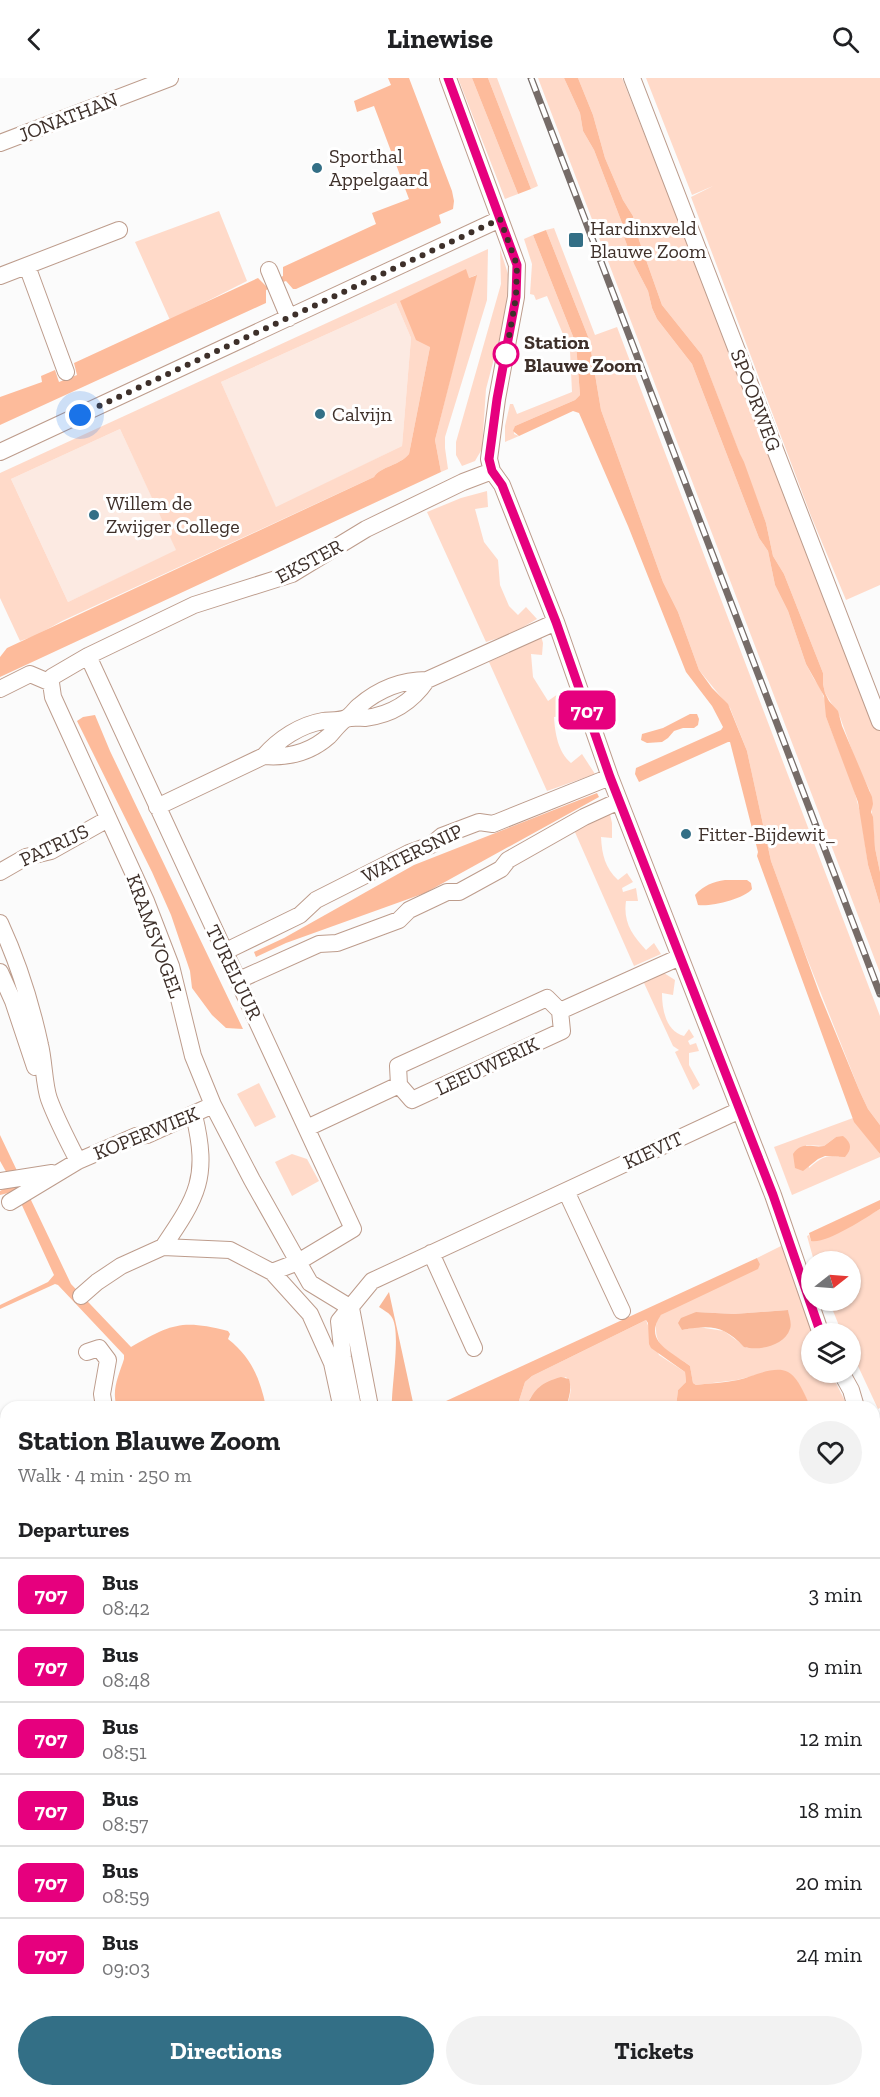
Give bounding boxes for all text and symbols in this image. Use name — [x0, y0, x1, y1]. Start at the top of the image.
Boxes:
icon: back — [18, 23, 51, 56]
text: Linewise — [387, 23, 493, 55]
icon: search — [829, 23, 862, 56]
street label: JONATHAN — [15, 87, 121, 147]
place label: Sporthal Appelgaard — [329, 144, 428, 191]
marker: Sporthal Appelgaard — [310, 161, 324, 175]
place label: Hardinxveld Blauwe Zoom — [590, 216, 707, 263]
marker: Hardinxveld Blauwe Zoom — [567, 231, 585, 249]
place label: Station Blauwe Zoom — [524, 330, 643, 377]
marker: Station Blauwe Zoom — [493, 341, 519, 367]
street label: SPOORWEG — [726, 346, 786, 455]
your location — [65, 400, 95, 430]
place label: Calvijn — [332, 402, 392, 426]
marker: Calvijn — [313, 407, 327, 421]
place label: Willem de Zwijger College — [106, 491, 240, 538]
marker: Willem de Zwijger College — [87, 508, 101, 522]
street label: EKSTER — [272, 533, 347, 588]
line badge: 707 — [552, 690, 622, 730]
text: 707 — [571, 698, 603, 723]
street label: WATERSNIP — [358, 818, 466, 888]
street label: PATRIJS — [16, 819, 92, 871]
place label: Fitter-Bijdewit_ — [698, 822, 836, 846]
marker: Fitter-Bijdewit_ — [679, 827, 693, 841]
street label: KRAMSVOGEL — [122, 871, 189, 1001]
street label: TURELUUR — [201, 921, 268, 1024]
street label: LEEUWERIK — [432, 1032, 542, 1100]
street label: KOPERWIEK — [90, 1101, 202, 1165]
street label: KIEVIT — [619, 1126, 687, 1174]
north arrow — [801, 1251, 861, 1311]
map controls — [801, 1251, 861, 1383]
button: layers — [801, 1323, 861, 1383]
button: heart — [799, 1421, 862, 1484]
text: Station Blauwe Zoom — [18, 1424, 280, 1457]
text: Walk · 4 min · 250 m — [18, 1463, 192, 1487]
text: Departures — [18, 1516, 129, 1543]
text: Bus — [102, 1569, 139, 1596]
text: 3 min — [808, 1581, 862, 1608]
text: 707 — [35, 1582, 67, 1607]
text: 08:42 — [102, 1596, 150, 1620]
text: Bus — [102, 1641, 139, 1668]
text: 9 min — [808, 1653, 862, 1680]
text: 707 — [35, 1654, 67, 1679]
text: 08:48 — [102, 1668, 150, 1692]
text: Bus — [102, 1713, 139, 1740]
text: 12 min — [799, 1725, 862, 1752]
text: 707 — [35, 1726, 67, 1751]
text: 08:51 — [102, 1740, 147, 1764]
text: Bus — [102, 1785, 139, 1812]
text: 18 min — [799, 1797, 862, 1824]
text: 707 — [35, 1798, 67, 1823]
text: 08:57 — [102, 1812, 148, 1836]
text: Bus — [102, 1857, 139, 1884]
text: 20 min — [795, 1869, 862, 1896]
text: 707 — [35, 1870, 67, 1895]
text: 08:59 — [102, 1884, 150, 1908]
text: Bus — [102, 1929, 139, 1956]
text: 24 min — [796, 1941, 862, 1968]
text: 707 — [35, 1942, 67, 1967]
text: 09:03 — [102, 1956, 150, 1980]
button: Directions — [18, 2016, 434, 2085]
button: Tickets — [446, 2016, 862, 2085]

